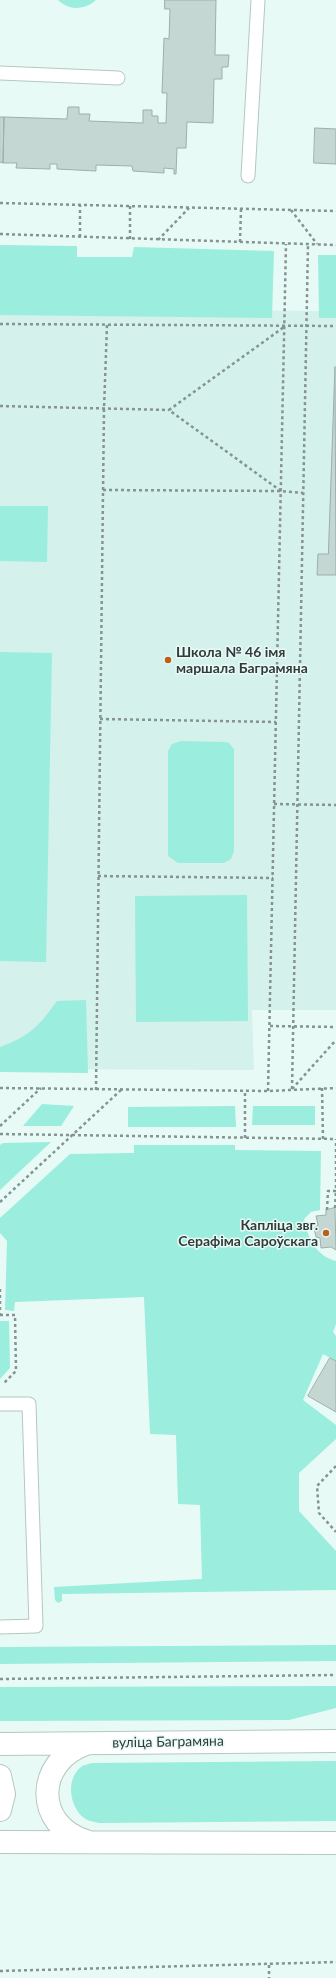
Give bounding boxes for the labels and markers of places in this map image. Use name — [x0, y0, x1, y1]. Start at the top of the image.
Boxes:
place label: Школа № 46 імя маршала Баграмяна — [176, 644, 308, 676]
marker: Школа № 46 імя маршала Баграмяна — [163, 655, 173, 665]
place label: Капліца звг. Серафіма Сароўскага — [178, 1217, 318, 1250]
marker: Капліца звг. Серафіма Сароўскага — [321, 1228, 331, 1238]

